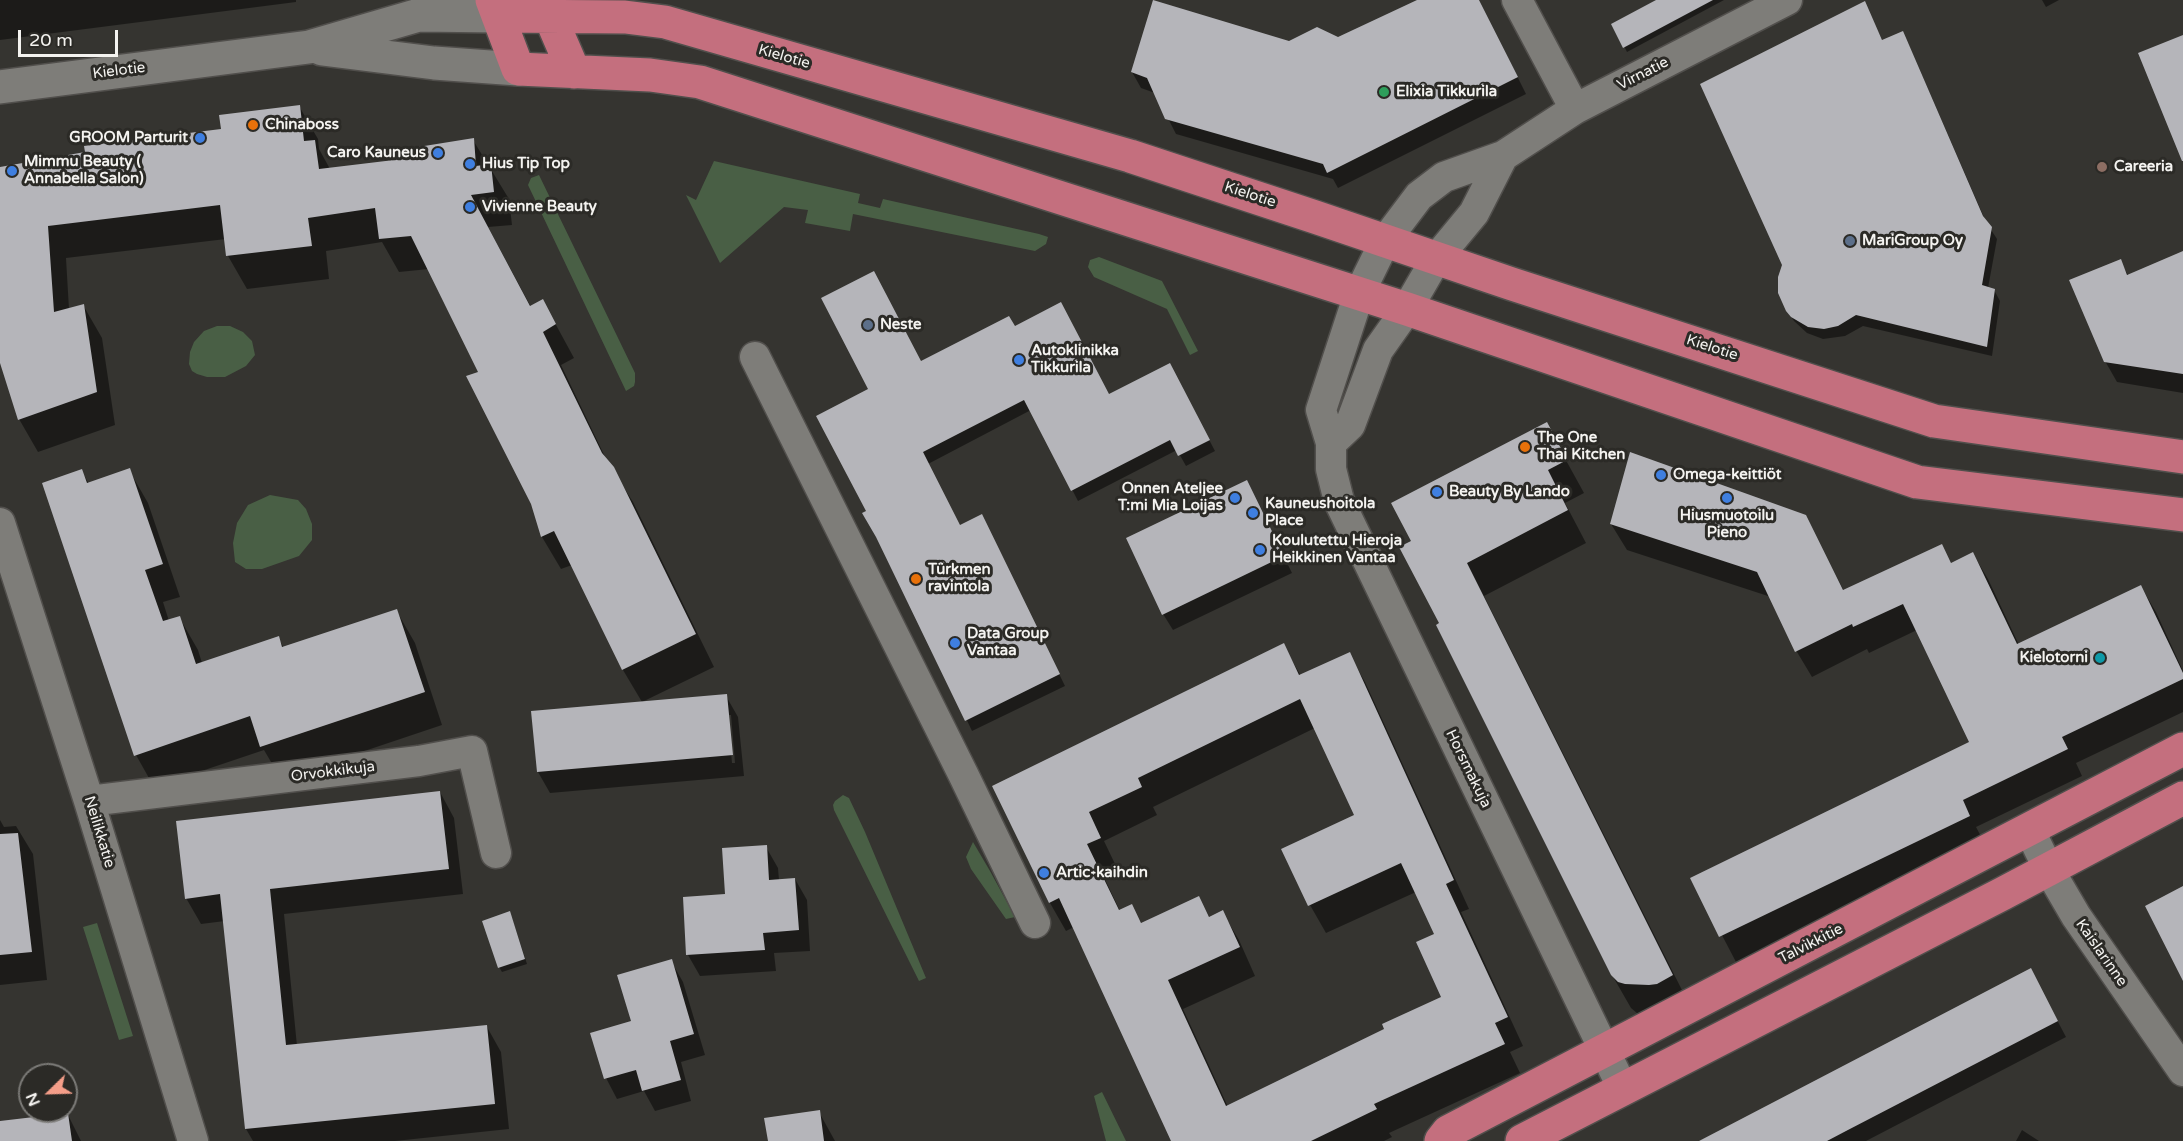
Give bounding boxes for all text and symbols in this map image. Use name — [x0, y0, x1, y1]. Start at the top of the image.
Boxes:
scale bar — [21, 18, 122, 56]
text: 20 m — [29, 29, 73, 51]
street label: Kielotie — [756, 41, 812, 73]
street label: Virnatie — [1614, 53, 1672, 95]
street label: Kielotie — [92, 59, 146, 83]
place label: Elixia Tikkurila — [1396, 83, 1497, 101]
marker: Elixia Tikkurila — [1377, 85, 1391, 99]
place label: Chinaboss — [265, 116, 339, 134]
marker: Chinaboss — [246, 118, 260, 132]
place label: GROOM Parturit — [69, 129, 188, 147]
marker: GROOM Parturit — [193, 131, 207, 145]
place label: Caro Kauneus — [327, 144, 426, 162]
marker: Caro Kauneus — [431, 146, 445, 160]
place label: Mimmu Beauty ( Annabella Salon) — [24, 153, 144, 188]
place label: Hius Tip Top — [482, 155, 570, 173]
marker: Hius Tip Top — [463, 157, 477, 171]
place label: Careeria — [2114, 158, 2173, 176]
marker: Careeria — [2095, 160, 2109, 174]
marker: Mimmu Beauty ( Annabella Salon) — [5, 164, 19, 178]
street label: Kielotie — [1222, 178, 1278, 212]
place label: Vivienne Beauty — [482, 198, 597, 216]
marker: Vivienne Beauty — [463, 200, 477, 214]
place label: MariGroup Oy — [1862, 232, 1963, 250]
marker: MariGroup Oy — [1843, 234, 1857, 248]
place label: Neste — [880, 316, 922, 334]
marker: Neste — [861, 318, 875, 332]
street label: Kielotie — [1684, 331, 1740, 365]
place label: Autoklinikka Tikkurila — [1031, 342, 1119, 377]
marker: Autoklinikka Tikkurila — [1012, 353, 1026, 367]
place label: The One Thai Kitchen — [1537, 429, 1625, 464]
marker: The One Thai Kitchen — [1518, 440, 1532, 454]
place label: Omega-keittiöt — [1673, 466, 1782, 484]
marker: Omega-keittiöt — [1654, 468, 1668, 482]
place label: Onnen Ateljee T:mi Mia Loijas — [1118, 480, 1223, 515]
place label: Beauty By Lando — [1449, 483, 1570, 501]
marker: Beauty By Lando — [1430, 485, 1444, 499]
marker: Onnen Ateljee T:mi Mia Loijas — [1228, 491, 1242, 505]
marker: Hiusmuotoilu Pieno — [1720, 491, 1734, 505]
place label: Kauneushoitola Place — [1265, 495, 1375, 530]
marker: Kauneushoitola Place — [1246, 506, 1260, 520]
place label: Hiusmuotoilu Pieno — [1680, 507, 1774, 542]
place label: Koulutettu Hieroja Heikkinen Vantaa — [1272, 532, 1402, 567]
marker: Koulutettu Hieroja Heikkinen Vantaa — [1253, 543, 1267, 557]
place label: Türkmen ravintola — [928, 561, 991, 596]
marker: Türkmen ravintola — [909, 572, 923, 586]
place label: Data Group Vantaa — [967, 625, 1049, 660]
marker: Data Group Vantaa — [948, 636, 962, 650]
place label: Kielotorni — [2020, 649, 2088, 667]
marker: Kielotorni — [2093, 651, 2107, 665]
street label: Horsmakuja — [1441, 727, 1495, 811]
street label: Orvokkikuja — [290, 758, 376, 786]
street label: Neilikkatie — [80, 794, 118, 870]
place label: Artic-kaihdin — [1056, 864, 1148, 882]
marker: Artic-kaihdin — [1037, 866, 1051, 880]
street label: Kaislarinne — [2071, 916, 2131, 990]
street label: Talvikkitie — [1776, 920, 1846, 968]
north arrow — [18, 1063, 78, 1123]
text: N — [22, 1089, 45, 1109]

